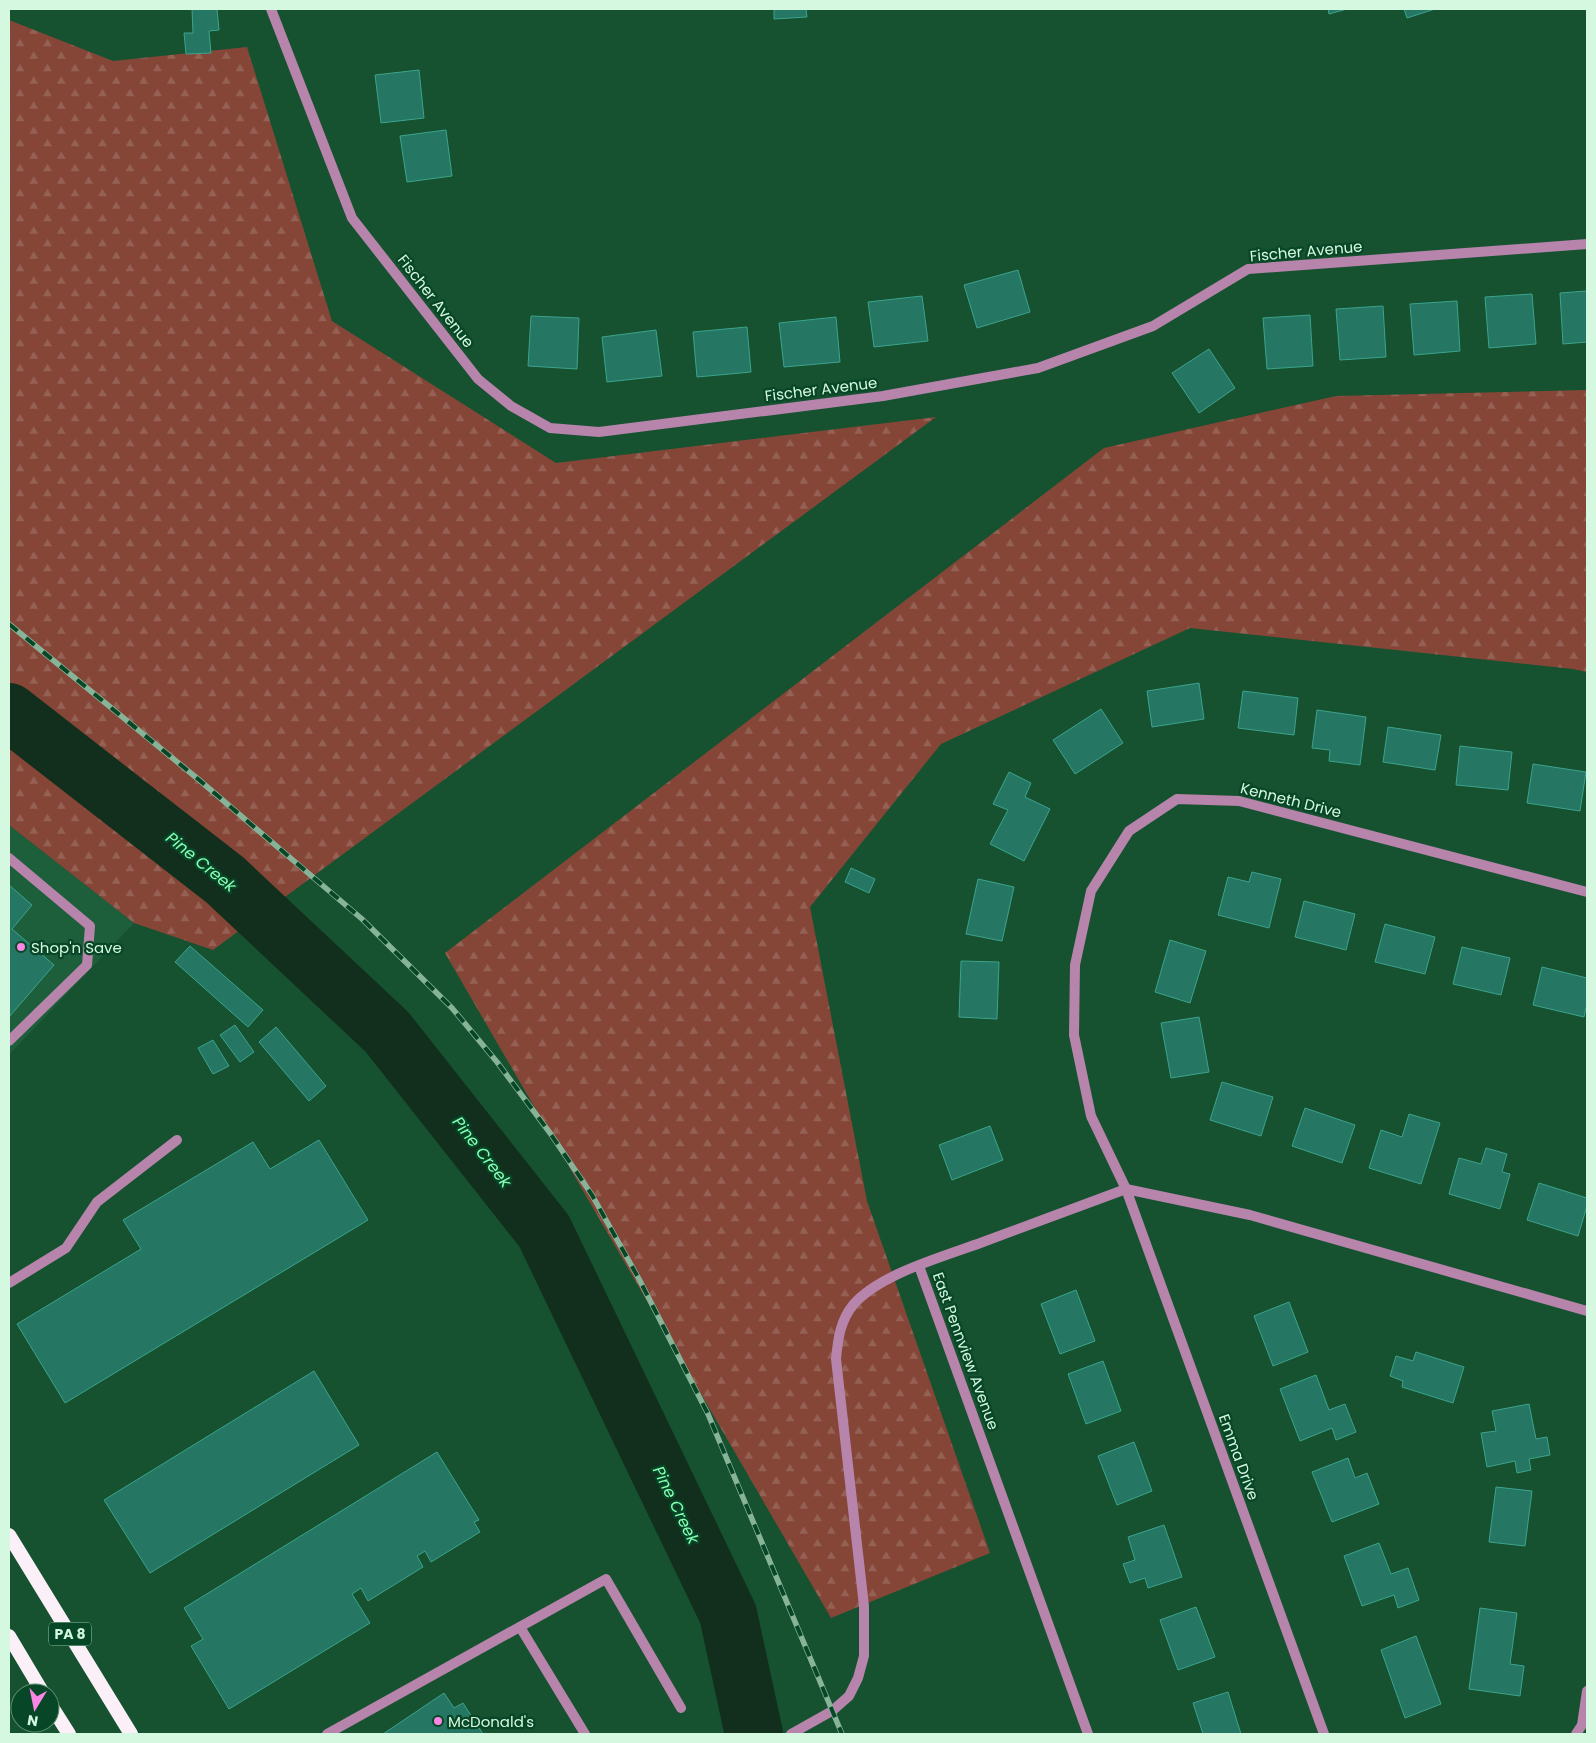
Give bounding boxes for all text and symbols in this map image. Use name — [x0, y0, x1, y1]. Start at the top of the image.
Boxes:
street label: Fischer Avenue — [1249, 236, 1363, 266]
street label: Fischer Avenue — [393, 250, 479, 352]
street label: Fischer Avenue — [764, 372, 878, 406]
street label: Kenneth Drive — [1238, 777, 1344, 823]
water label: Pine Creek — [161, 826, 242, 898]
place label: Shop'n Save — [31, 937, 122, 958]
marker: Shop'n Save — [15, 941, 27, 953]
water label: Pine Creek — [447, 1112, 518, 1193]
street label: East Pennview Avenue — [928, 1269, 1004, 1433]
street label: Emma Drive — [1214, 1411, 1264, 1503]
water label: Pine Creek — [647, 1462, 705, 1549]
road number: PA 8 — [49, 1622, 91, 1646]
north arrow — [10, 1683, 60, 1733]
text: N — [26, 1710, 40, 1732]
place label: McDonald's — [448, 1711, 534, 1732]
marker: McDonald's — [432, 1715, 444, 1727]

